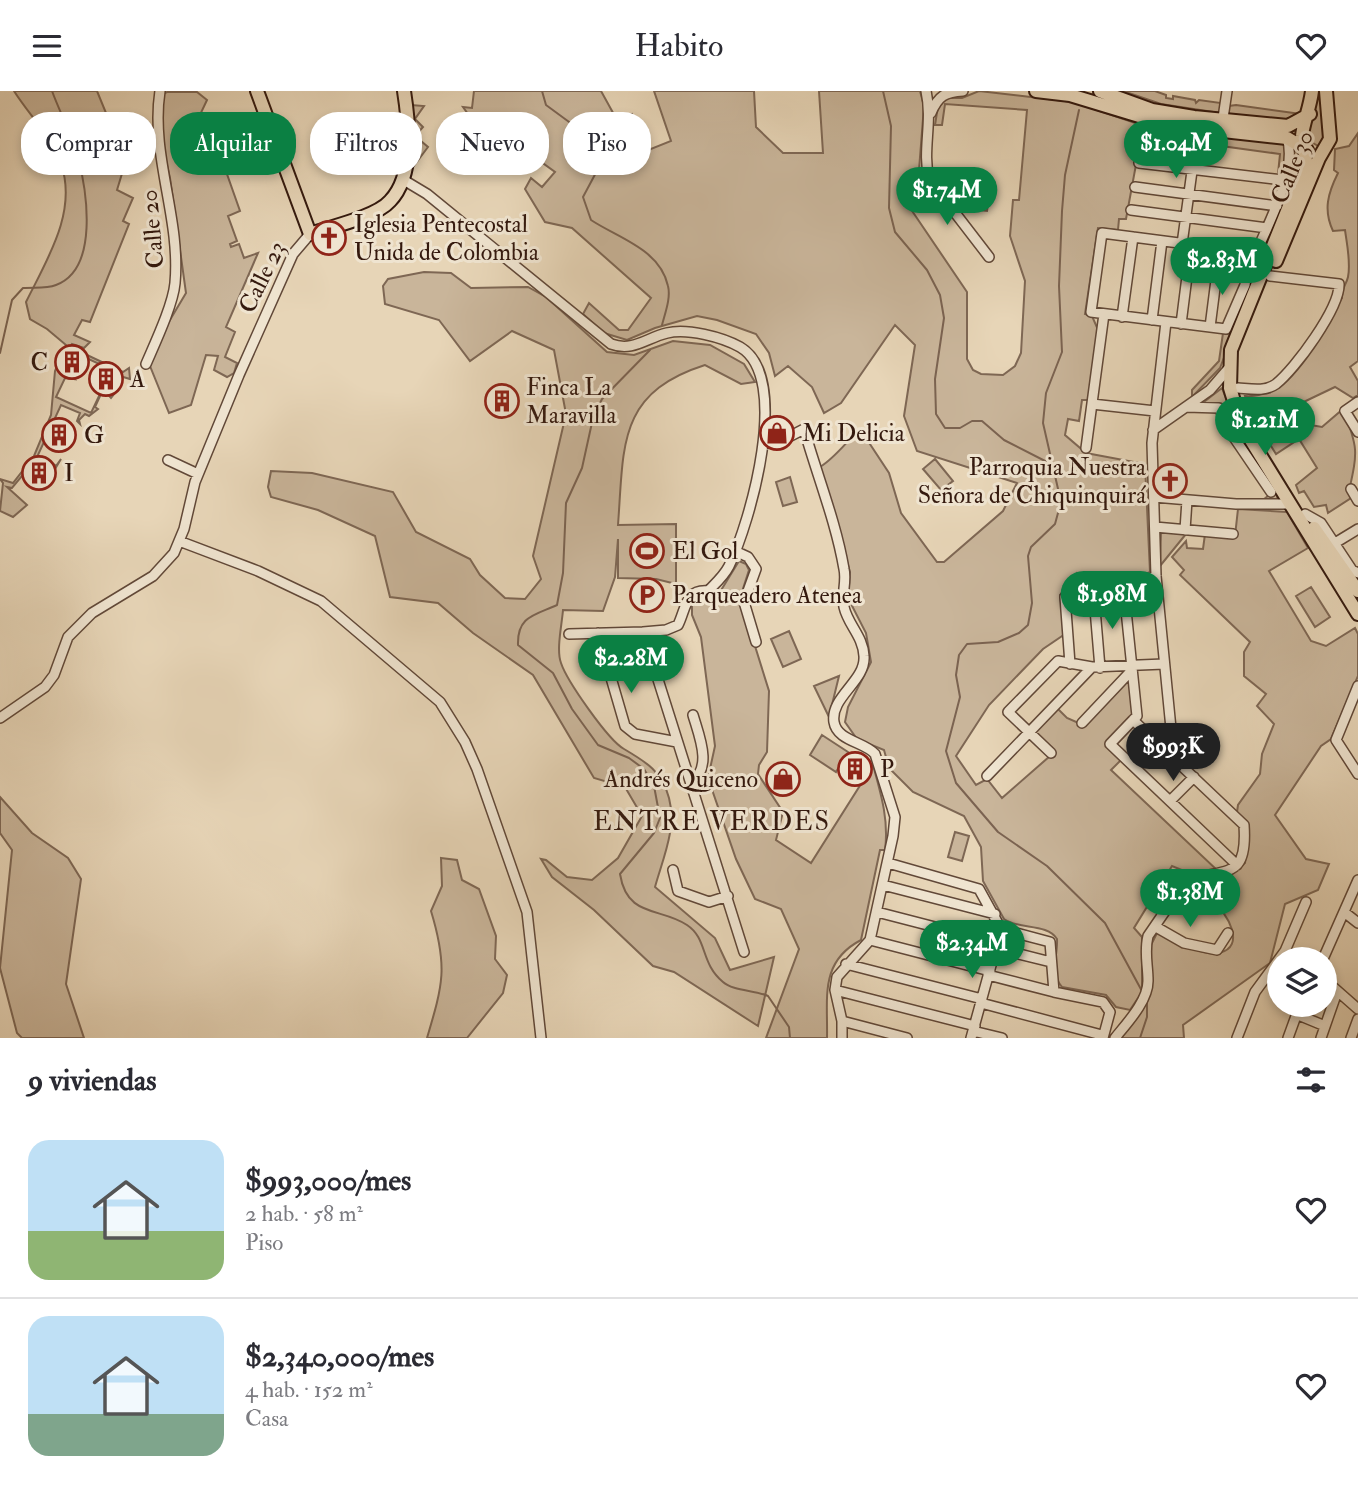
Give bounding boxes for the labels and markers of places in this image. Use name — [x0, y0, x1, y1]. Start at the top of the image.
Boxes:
pin: $1.04M — [1119, 120, 1233, 180]
pin: $1.74M — [890, 167, 1004, 227]
place label: Iglesia Pentecostal Unida de Colombia — [354, 209, 540, 268]
church icon: Iglesia Pentecostal Unida de Colombia — [310, 219, 348, 257]
pin: $2.83M — [1165, 237, 1279, 297]
building icon: C — [53, 343, 91, 381]
place label: C — [30, 347, 48, 378]
building icon: A — [87, 360, 125, 398]
place label: A — [129, 364, 145, 395]
place label: Finca La Maravilla — [526, 372, 617, 431]
building icon: Finca La Maravilla — [483, 382, 521, 420]
pin: $1.21M — [1208, 397, 1322, 457]
shop icon: Mi Delicia — [758, 414, 796, 452]
building icon: G — [40, 416, 78, 454]
place label: Mi Delicia — [802, 418, 906, 449]
place label: G — [84, 420, 104, 451]
place label: Parroquia Nuestra Señora de Chiquinquirá — [918, 452, 1147, 511]
building icon: I — [20, 454, 58, 492]
place label: I — [64, 458, 74, 489]
church icon: Parroquia Nuestra Señora de Chiquinquirá — [1151, 462, 1189, 500]
sports icon: El Gol — [628, 532, 666, 570]
place label: El Gol — [672, 536, 738, 567]
pin: $1.98M — [1055, 571, 1169, 631]
parking icon: Parqueadero Atenea — [628, 576, 666, 614]
place label: Parqueadero Atenea — [672, 580, 863, 611]
pin: $2.28M — [574, 635, 688, 695]
pin: $993K — [1124, 723, 1222, 783]
building icon: P — [836, 750, 874, 788]
place label: P — [880, 754, 894, 785]
shop icon: Andrés Quiceno — [764, 760, 802, 798]
place label: Andrés Quiceno — [603, 764, 758, 795]
pin: $1.38M — [1133, 869, 1247, 929]
pin: $2.34M — [915, 921, 1029, 980]

